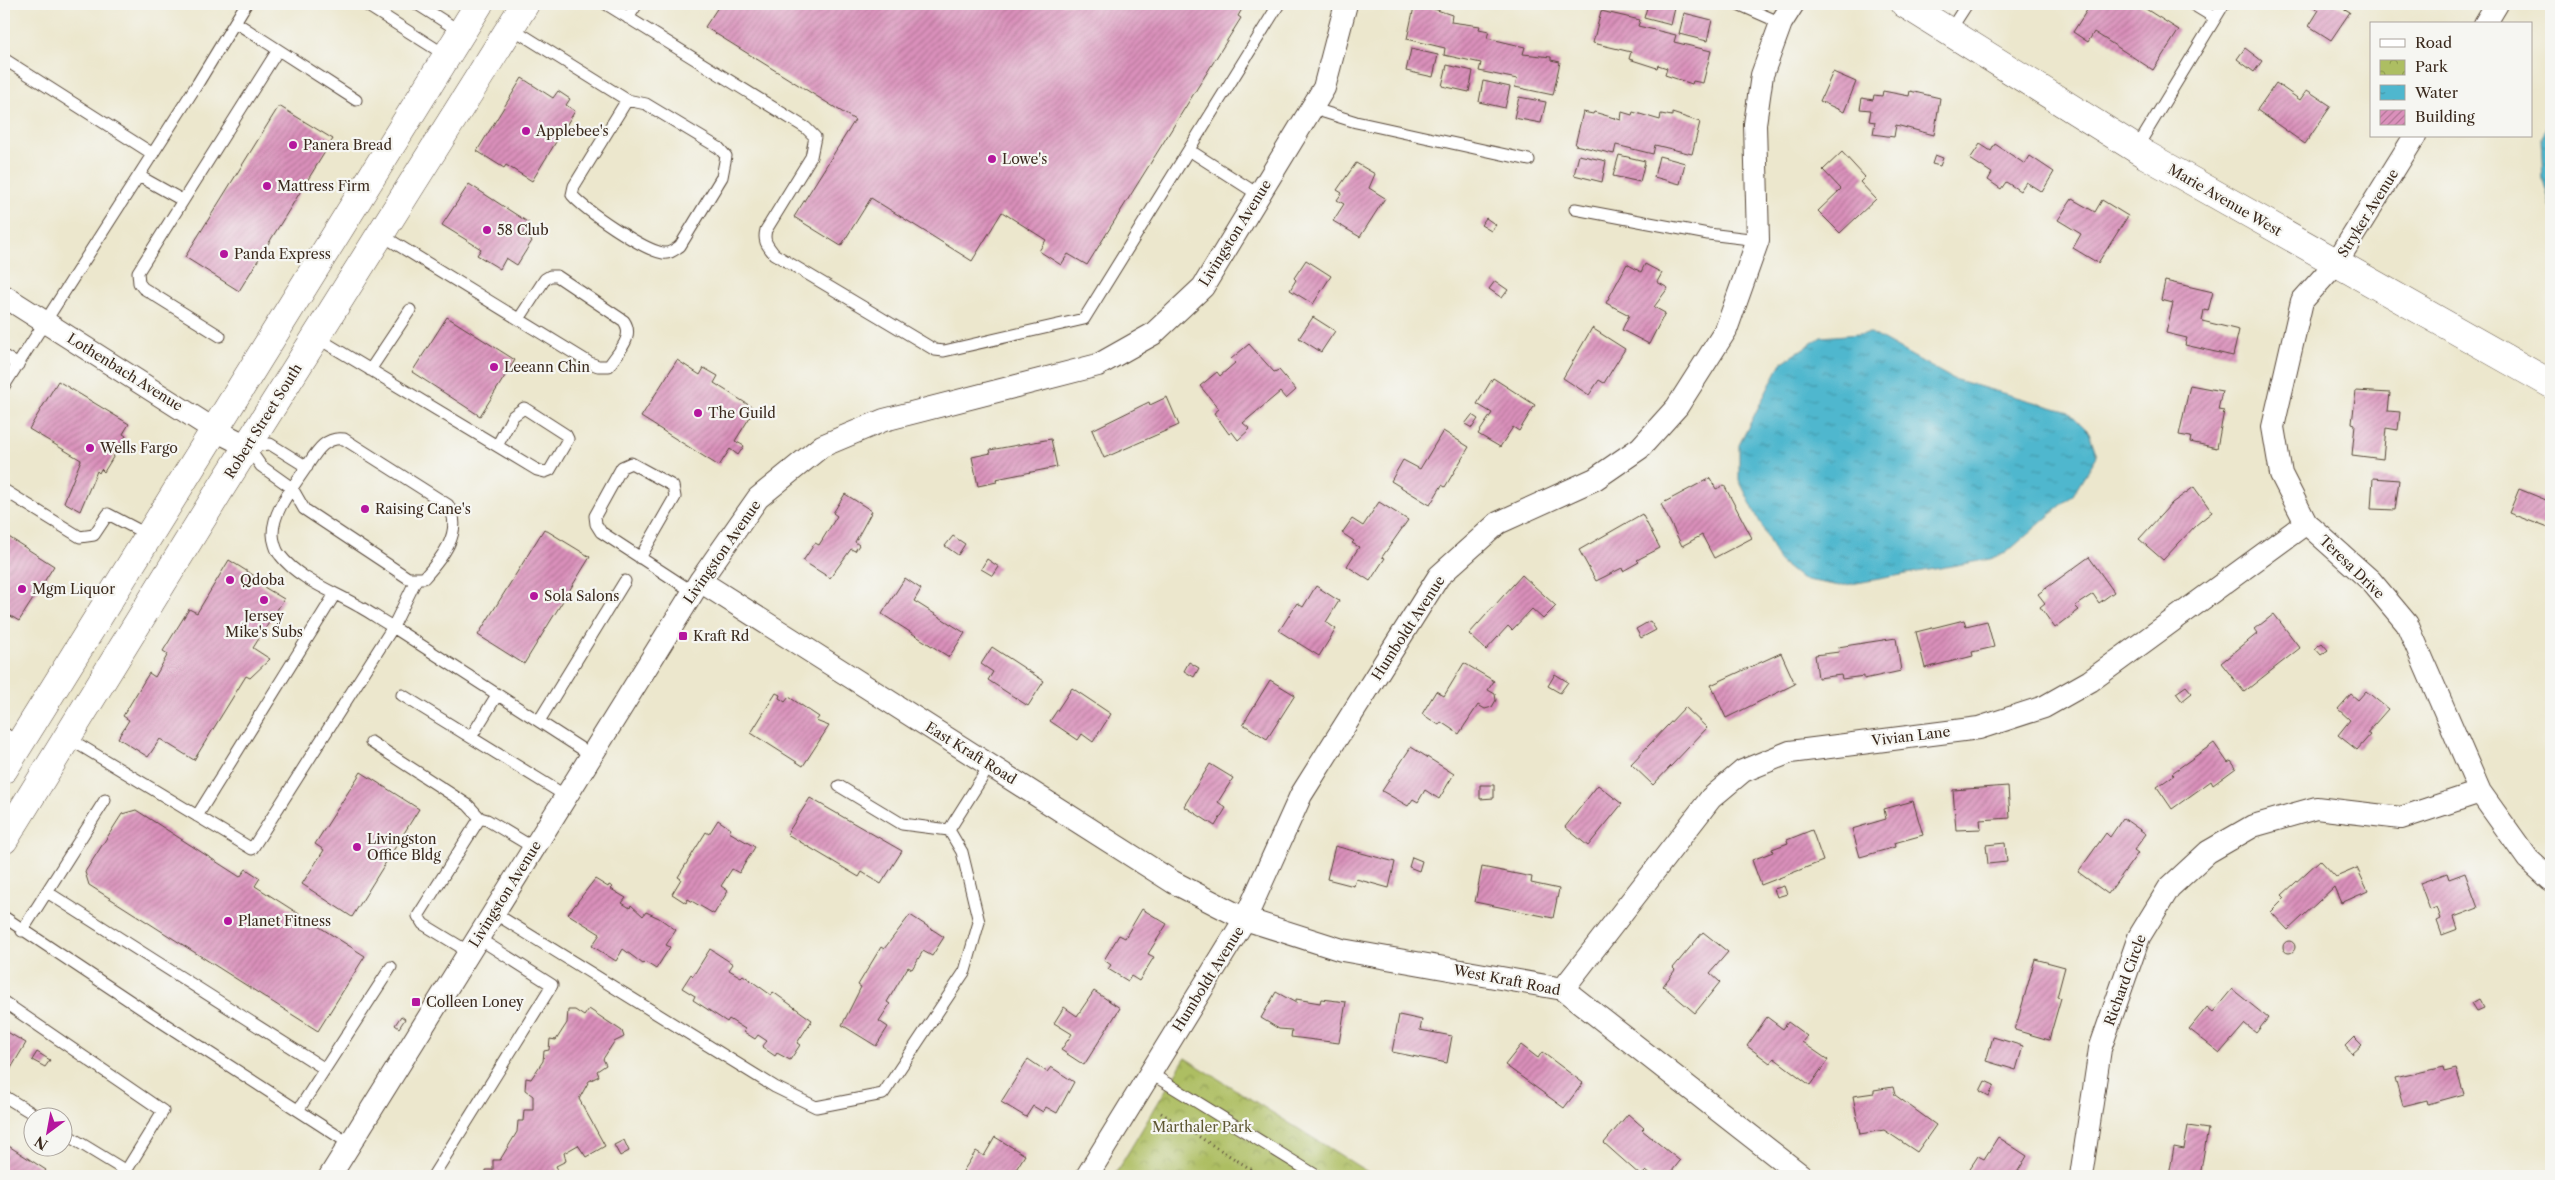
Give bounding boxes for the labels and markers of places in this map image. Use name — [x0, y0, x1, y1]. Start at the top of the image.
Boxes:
place label: Applebee's — [535, 122, 609, 140]
marker: Applebee's — [520, 125, 532, 137]
place label: Panera Bread — [303, 136, 392, 154]
marker: Panera Bread — [287, 139, 299, 151]
place label: Lowe's — [1002, 150, 1047, 168]
marker: Lowe's — [986, 153, 998, 165]
place label: Mattress Firm — [277, 177, 370, 195]
marker: Mattress Firm — [261, 180, 273, 192]
place label: 58 Club — [497, 221, 549, 239]
marker: 58 Club — [481, 224, 493, 236]
place label: Panda Express — [234, 245, 331, 263]
marker: Panda Express — [218, 248, 230, 260]
place label: Leeann Chin — [504, 358, 590, 376]
marker: Leeann Chin — [488, 361, 500, 373]
place label: The Guild — [708, 404, 776, 422]
marker: The Guild — [692, 407, 704, 419]
place label: Wells Fargo — [99, 439, 178, 457]
marker: Wells Fargo — [84, 442, 96, 454]
place label: Raising Cane's — [375, 500, 471, 518]
marker: Raising Cane's — [359, 503, 371, 515]
place label: Qdoba — [240, 571, 285, 589]
marker: Qdoba — [224, 574, 236, 586]
place label: Mgm Liquor — [32, 580, 115, 598]
marker: Mgm Liquor — [16, 583, 28, 595]
place label: Sola Salons — [544, 587, 619, 605]
marker: Sola Salons — [528, 590, 540, 602]
marker: Jersey Mike's Subs — [258, 594, 270, 606]
place label: Jersey Mike's Subs — [225, 607, 303, 641]
place label: Kraft Rd — [693, 627, 750, 645]
marker: Kraft Rd — [677, 630, 689, 642]
place label: Livingston Office Bldg — [367, 830, 441, 864]
marker: Livingston Office Bldg — [351, 841, 363, 853]
place label: Planet Fitness — [238, 912, 331, 930]
marker: Planet Fitness — [222, 915, 234, 927]
place label: Colleen Loney — [426, 993, 524, 1011]
marker: Colleen Loney — [410, 996, 422, 1008]

